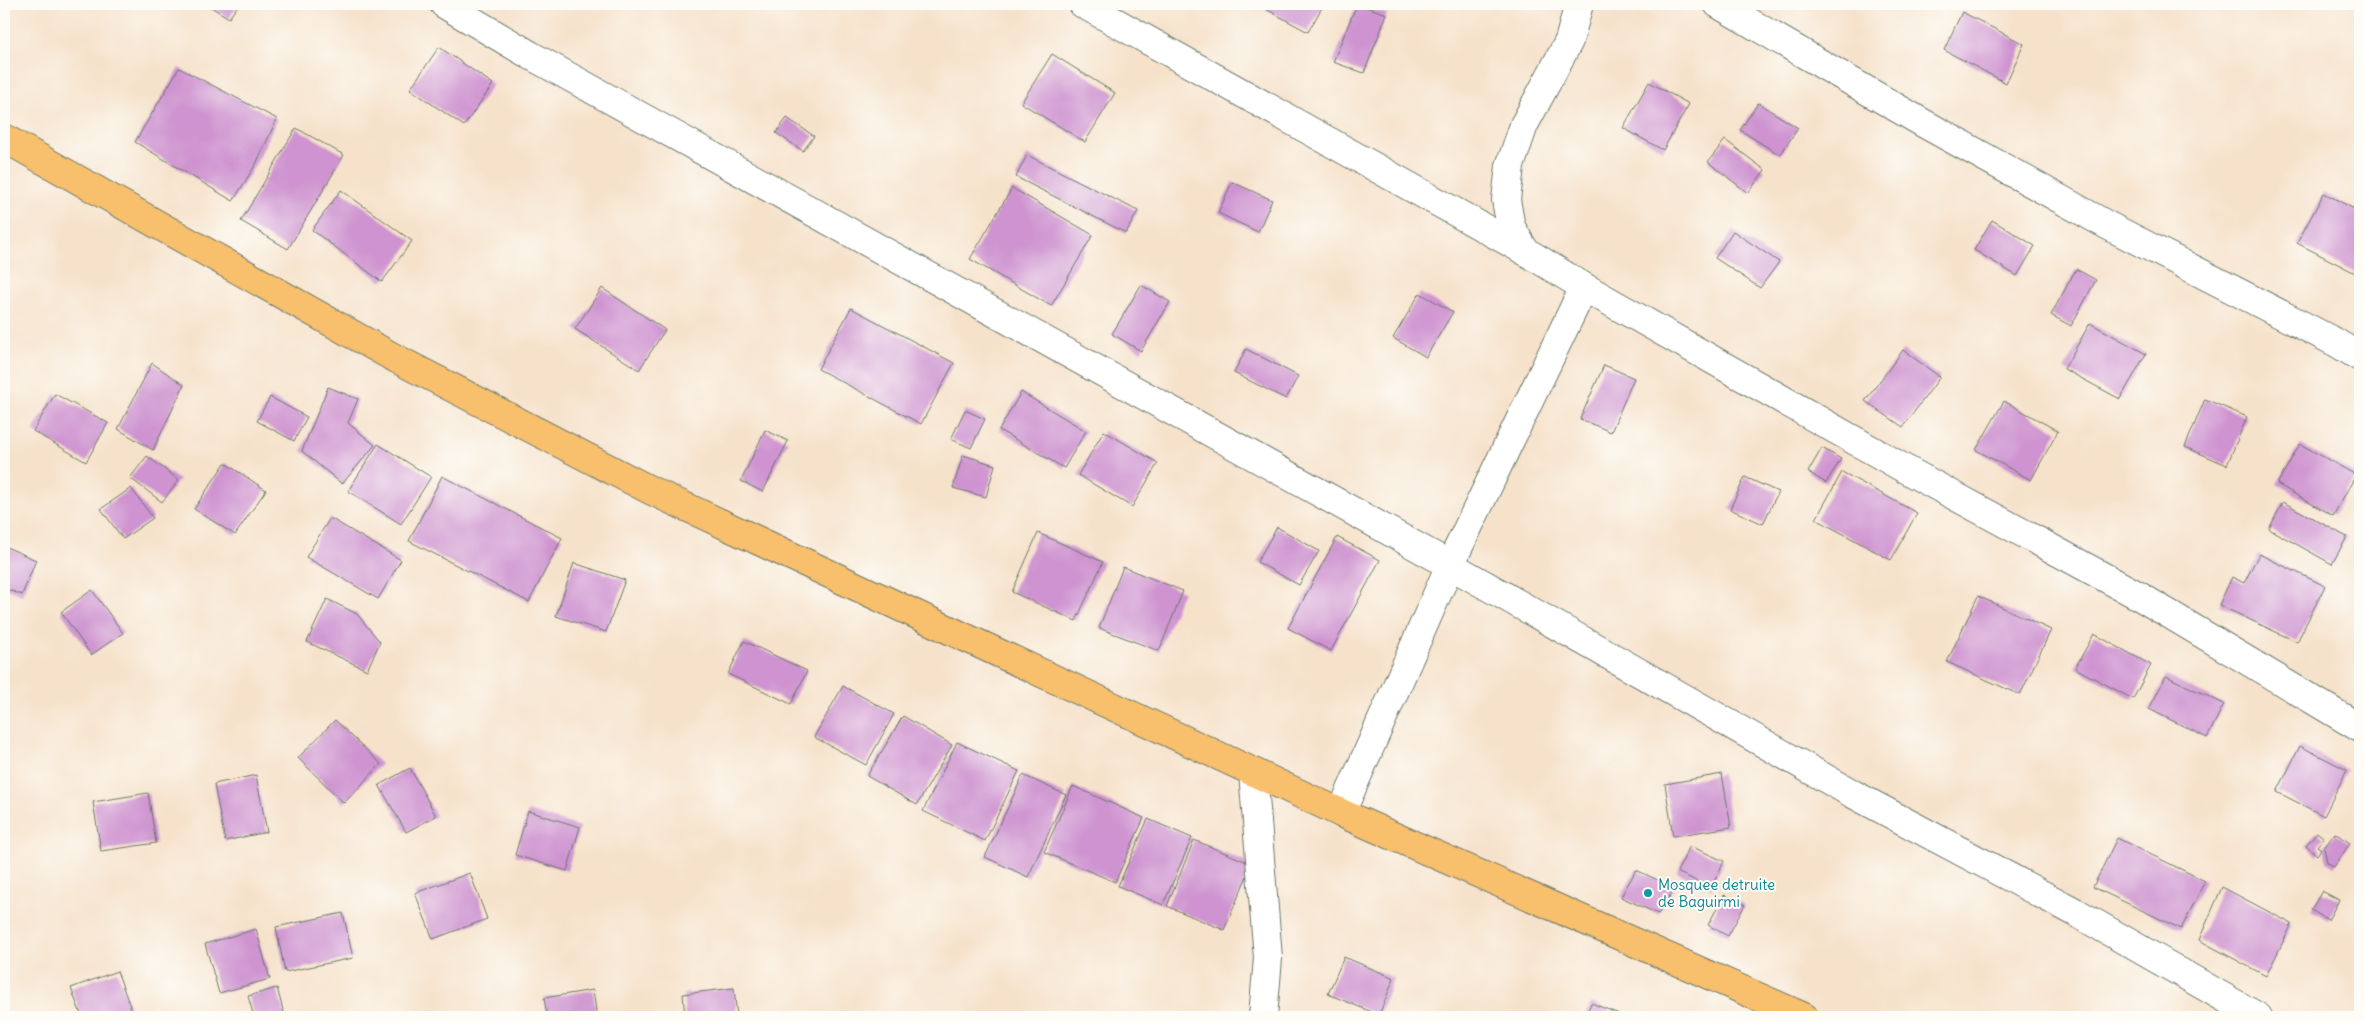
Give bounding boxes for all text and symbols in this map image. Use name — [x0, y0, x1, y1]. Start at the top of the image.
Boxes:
place label: Mosquee detruite de Baguirmi — [1658, 875, 1775, 911]
marker: Mosquee detruite de Baguirmi — [1642, 887, 1654, 899]

